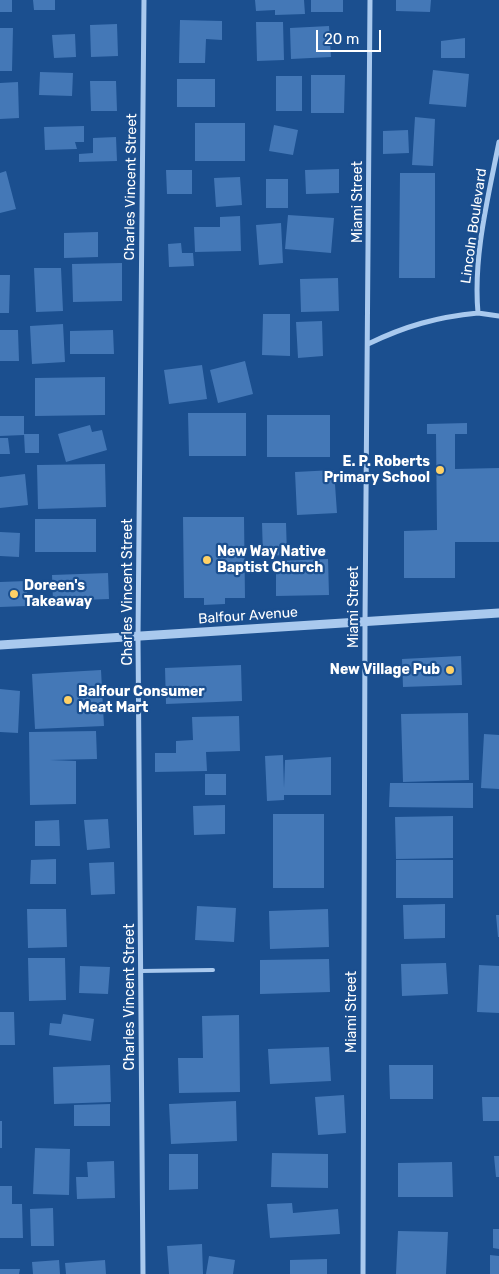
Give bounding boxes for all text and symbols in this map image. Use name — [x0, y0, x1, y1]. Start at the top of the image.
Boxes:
scale bar — [319, 20, 384, 52]
text: 20 m — [324, 30, 359, 48]
street label: Charles Vincent Street — [121, 113, 141, 261]
street label: Miami Street — [350, 161, 366, 243]
street label: Lincoln Boulevard — [458, 167, 490, 285]
place label: E. P. Roberts Primary School — [324, 454, 430, 487]
marker: E. P. Roberts Primary School — [434, 464, 446, 476]
street label: Charles Vincent Street — [120, 518, 136, 666]
place label: New Way Native Baptist Church — [217, 544, 326, 576]
marker: New Way Native Baptist Church — [201, 554, 213, 566]
street label: Miami Street — [346, 566, 362, 648]
place label: Doreen's Takeaway — [24, 578, 92, 610]
marker: Doreen's Takeaway — [8, 588, 20, 600]
street label: Balfour Avenue — [198, 604, 298, 628]
place label: New Village Pub — [330, 662, 440, 678]
marker: New Village Pub — [444, 664, 456, 676]
place label: Balfour Consumer Meat Mart — [78, 684, 205, 716]
marker: Balfour Consumer Meat Mart — [62, 694, 74, 706]
street label: Charles Vincent Street — [122, 923, 138, 1071]
street label: Miami Street — [344, 971, 360, 1053]

